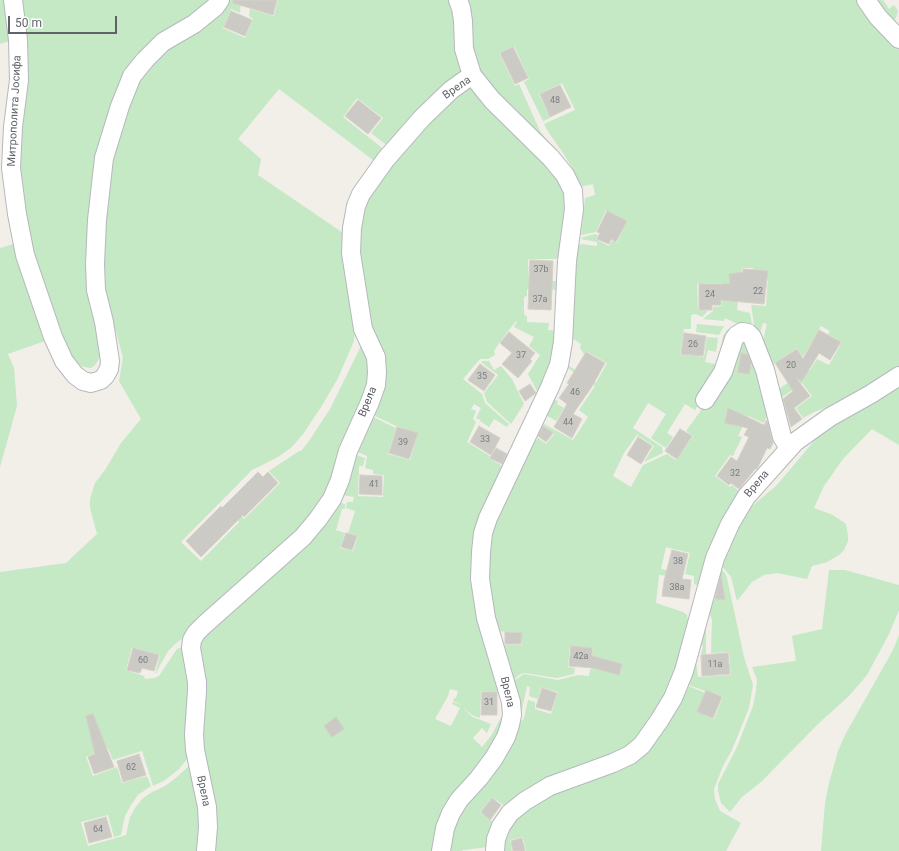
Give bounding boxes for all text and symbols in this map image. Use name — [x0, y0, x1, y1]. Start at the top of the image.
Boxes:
scale bar — [10, 8, 119, 34]
text: 50 m — [15, 16, 42, 30]
street label: Митрополита Јосифа — [5, 55, 25, 167]
street label: Врела — [440, 74, 474, 102]
house number: 48 — [550, 96, 560, 106]
house number: 37b — [533, 265, 549, 275]
house number: 22 — [753, 287, 763, 297]
house number: 24 — [705, 290, 715, 300]
house number: 37a — [532, 295, 548, 305]
house number: 26 — [688, 340, 698, 350]
house number: 37 — [516, 351, 526, 361]
house number: 20 — [786, 361, 796, 371]
house number: 35 — [477, 372, 487, 382]
street label: Врела — [356, 385, 380, 419]
house number: 46 — [570, 388, 580, 398]
house number: 44 — [563, 418, 573, 428]
house number: 33 — [480, 435, 490, 445]
house number: 39 — [398, 438, 408, 448]
street label: Врела — [742, 468, 772, 500]
house number: 32 — [730, 469, 740, 479]
house number: 41 — [369, 480, 379, 490]
house number: 38 — [673, 557, 683, 567]
house number: 38a — [669, 583, 685, 593]
house number: 42a — [573, 652, 589, 662]
house number: 60 — [138, 656, 148, 666]
house number: 11a — [707, 660, 723, 670]
street label: Врела — [497, 675, 517, 709]
house number: 31 — [484, 698, 494, 708]
house number: 62 — [126, 763, 136, 773]
street label: Врела — [194, 774, 212, 808]
house number: 64 — [93, 825, 103, 835]

